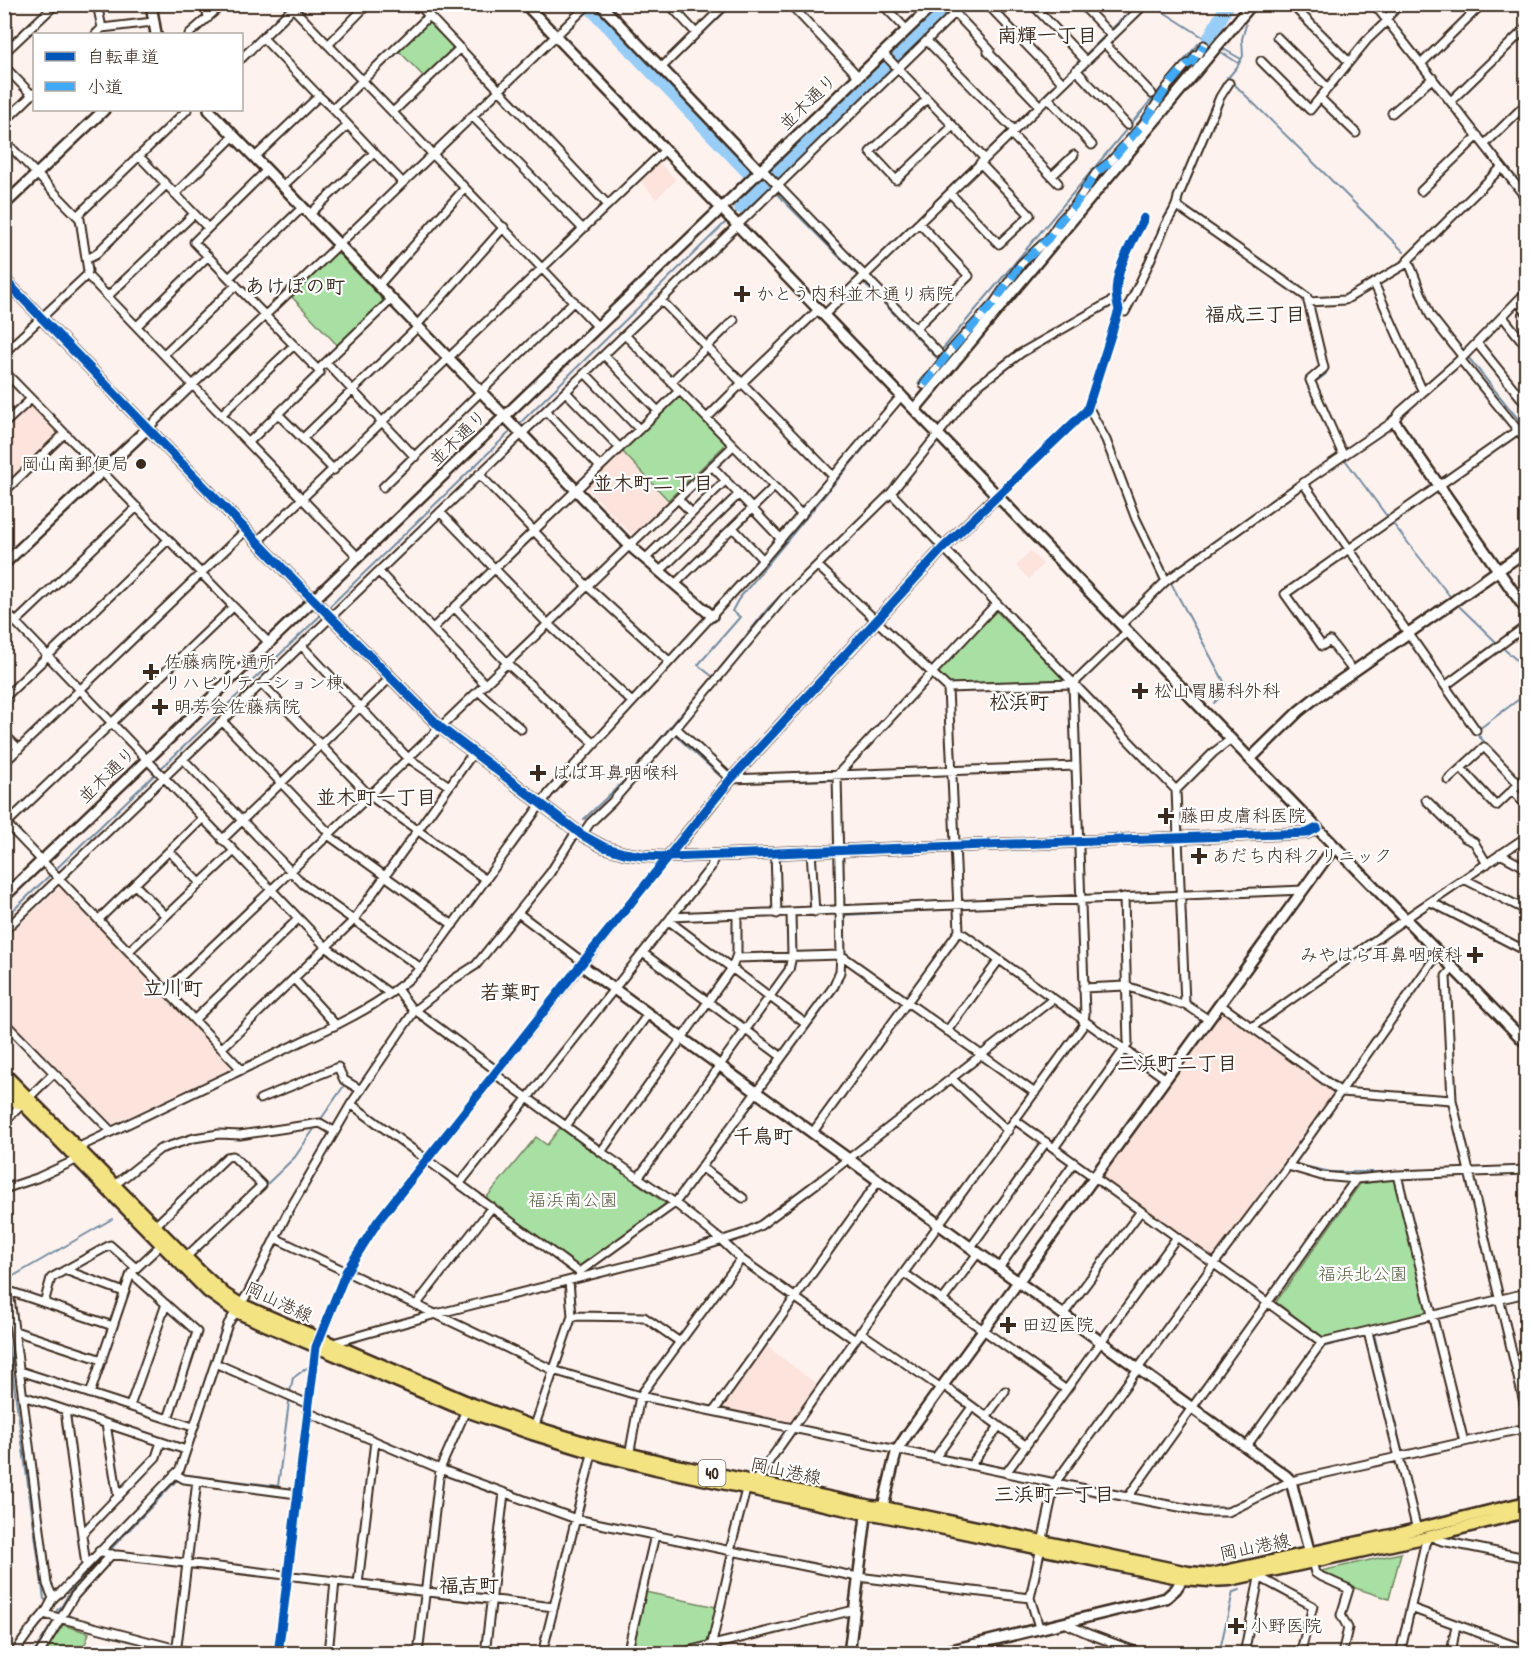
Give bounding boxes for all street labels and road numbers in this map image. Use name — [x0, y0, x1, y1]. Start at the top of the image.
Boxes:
street label: 並木通り — [773, 68, 842, 136]
street label: 並木通り — [423, 404, 492, 472]
street label: 並木通り — [72, 741, 141, 809]
street label: 岡山港線 — [241, 1275, 317, 1328]
street label: 岡山港線 — [748, 1451, 824, 1490]
road number: 40 — [698, 1460, 726, 1486]
street label: 岡山港線 — [1217, 1527, 1293, 1566]

